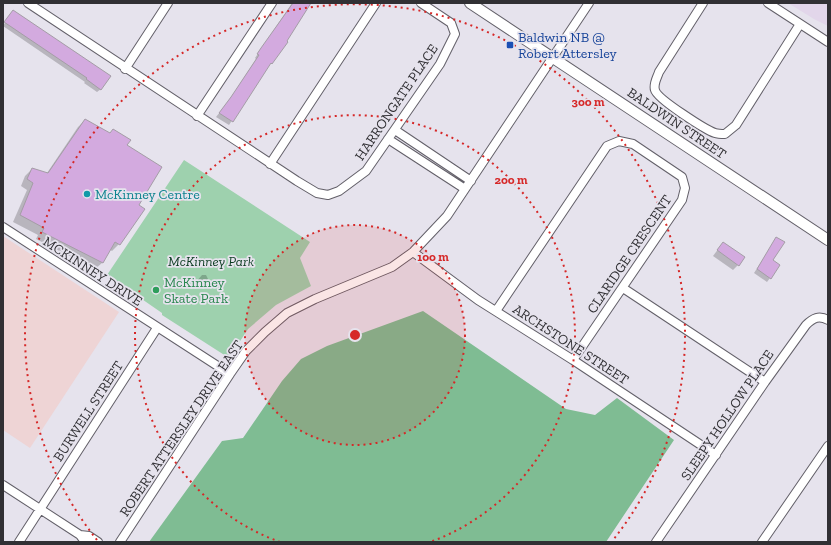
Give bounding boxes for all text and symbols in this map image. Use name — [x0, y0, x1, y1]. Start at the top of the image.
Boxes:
place label: Baldwin NB @ Robert Attersley — [518, 29, 617, 62]
marker: Baldwin NB @ Robert Attersley — [505, 40, 515, 50]
street label: HARRONGATE PLACE — [351, 41, 442, 164]
street label: BALDWIN STREET — [624, 84, 730, 163]
text: 300 m — [572, 95, 605, 109]
text: 200 m — [494, 173, 528, 187]
place label: McKinney Centre — [95, 186, 200, 203]
marker: McKinney Centre — [82, 189, 92, 199]
street label: CLARIDGE CRESCENT — [583, 191, 676, 317]
street label: MCKINNEY DRIVE — [40, 233, 146, 310]
text: 100 m — [417, 250, 449, 264]
park label: McKinney Park — [168, 253, 254, 270]
place label: McKinney Skate Park — [164, 274, 229, 307]
marker: McKinney Skate Park — [151, 285, 161, 295]
street label: ARCHSTONE STREET — [509, 301, 632, 388]
centre of rings — [348, 328, 362, 342]
street label: ROBERT ATTERSLEY DRIVE EAST — [116, 337, 247, 520]
street label: SLEEPY HOLLOW PLACE — [677, 347, 777, 484]
street label: BURWELL STREET — [50, 358, 127, 465]

